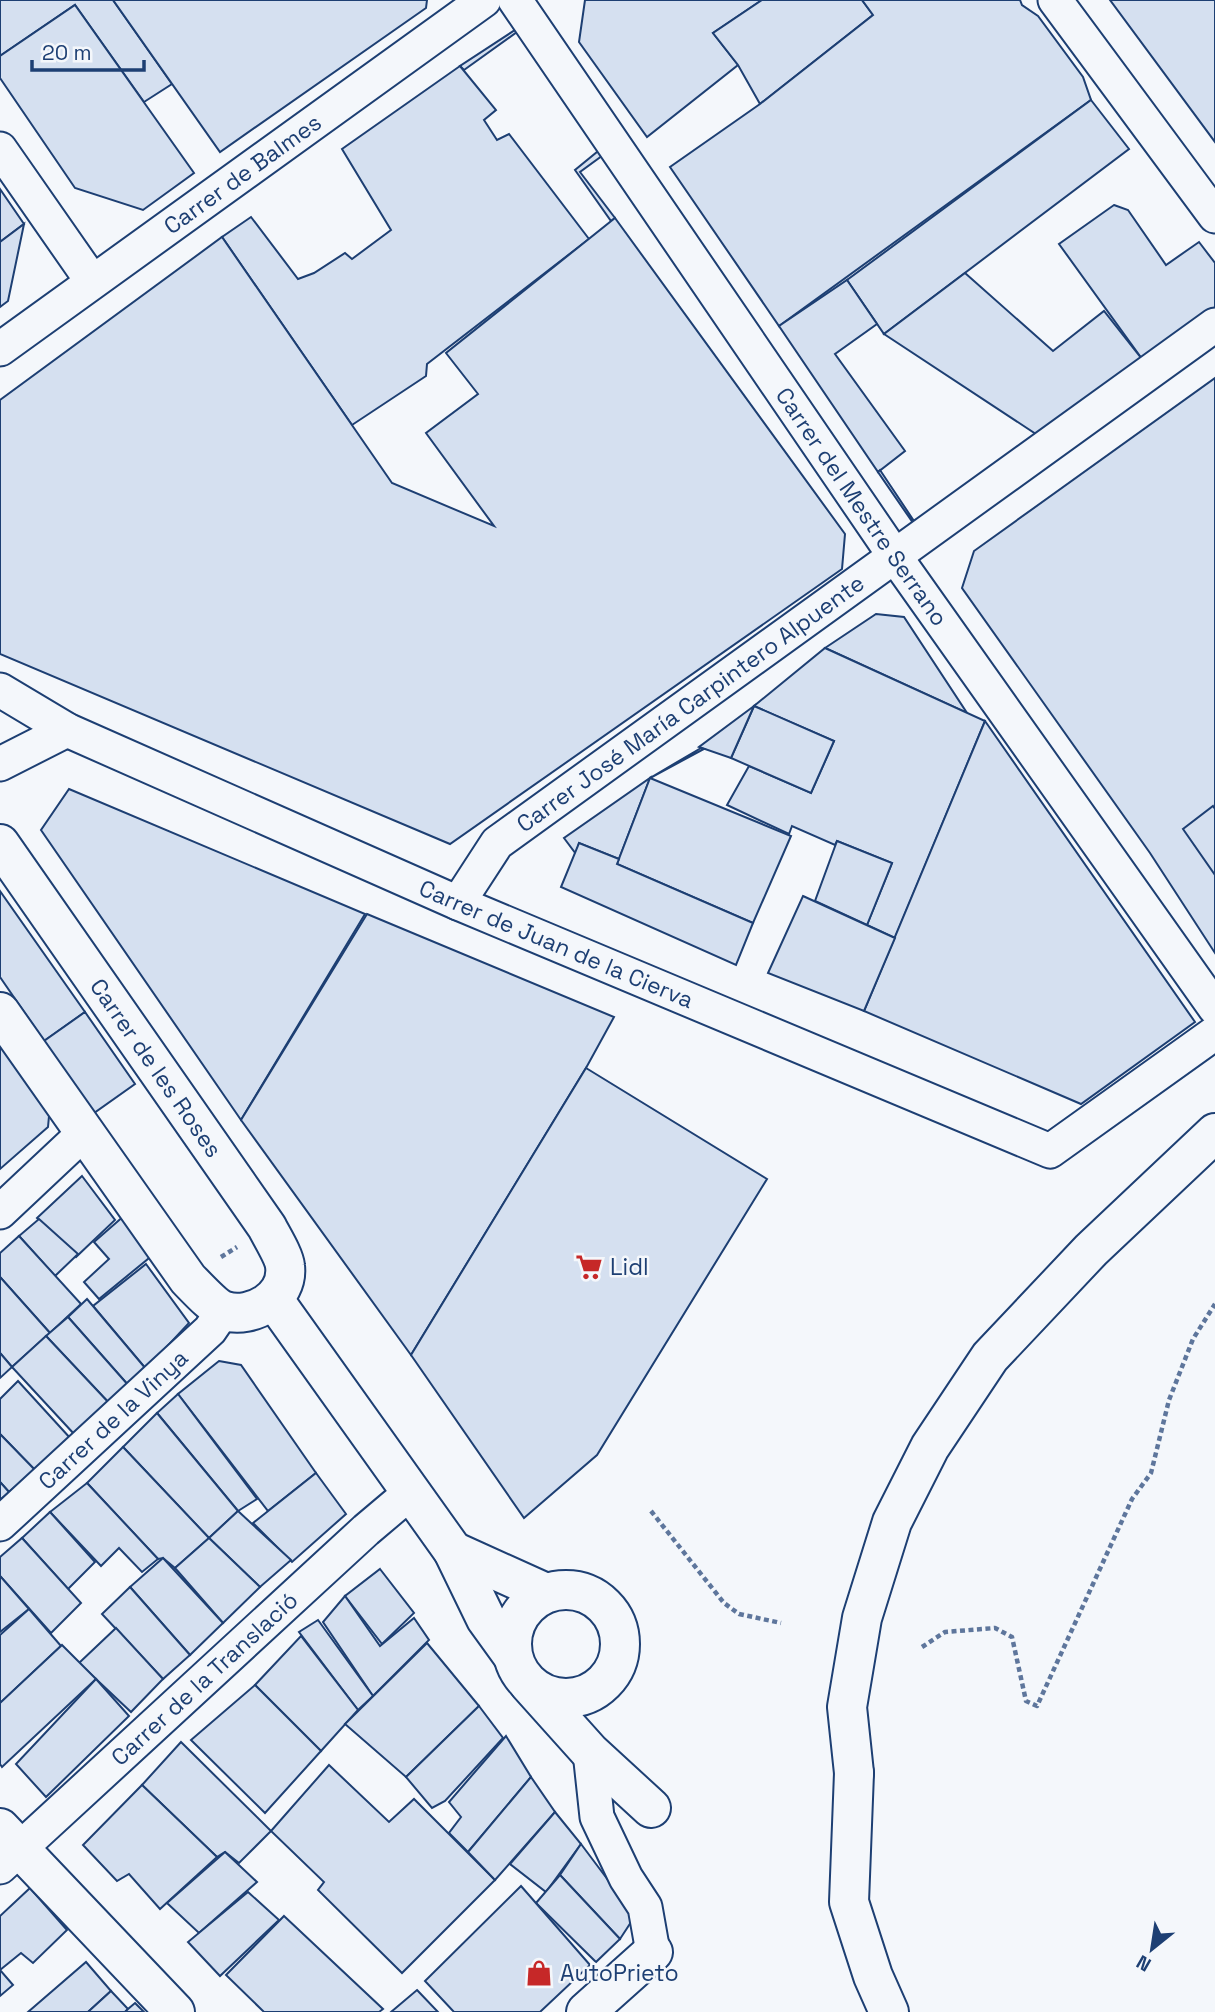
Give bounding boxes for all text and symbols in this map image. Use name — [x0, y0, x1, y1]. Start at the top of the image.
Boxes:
scale bar — [32, 28, 144, 72]
text: 20 m — [42, 39, 92, 66]
street label: Carrer de Balmes — [158, 107, 327, 241]
street label: Carrer del Mestre Serrano — [769, 382, 955, 632]
street label: Carrer José María Carpintero Alpuente — [511, 568, 870, 839]
street label: Carrer de Juan de la Cierva — [414, 873, 698, 1015]
street label: Carrer de les Roses — [83, 973, 229, 1163]
supermarket icon: Lidl — [574, 1252, 604, 1282]
place label: Lidl — [610, 1252, 649, 1282]
street label: Carrer de la Vinya — [32, 1343, 194, 1496]
street label: Carrer de la Translació — [105, 1585, 304, 1772]
north arrow — [1117, 1914, 1187, 1984]
text: N — [1132, 1949, 1156, 1977]
shop icon: AutoPrieto — [524, 1958, 554, 1988]
place label: AutoPrieto — [560, 1958, 679, 1988]

